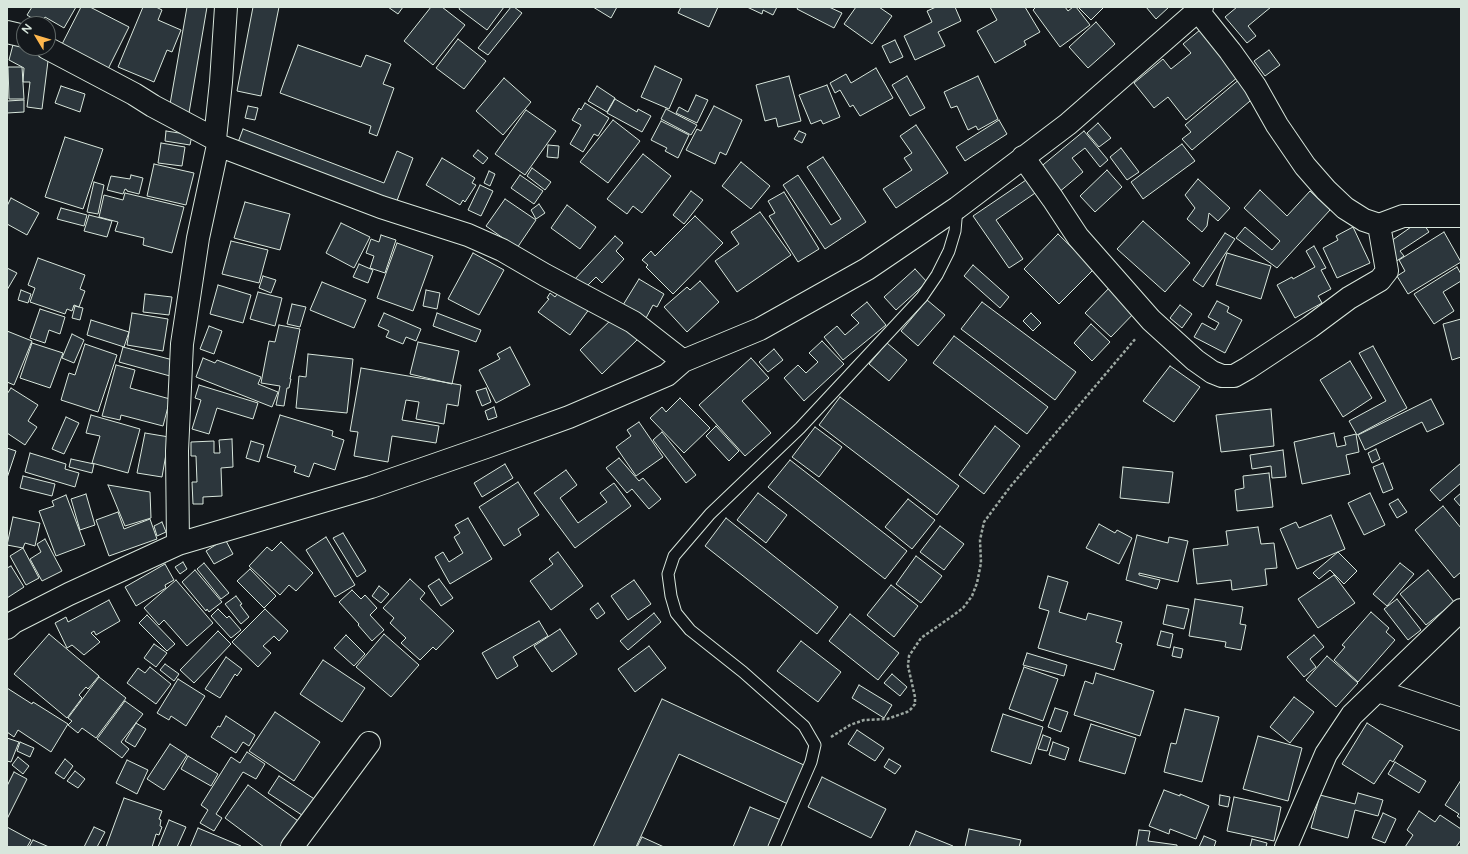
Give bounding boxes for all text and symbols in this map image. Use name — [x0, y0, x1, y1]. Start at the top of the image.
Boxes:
north arrow — [16, 16, 56, 56]
text: N — [19, 21, 35, 36]

